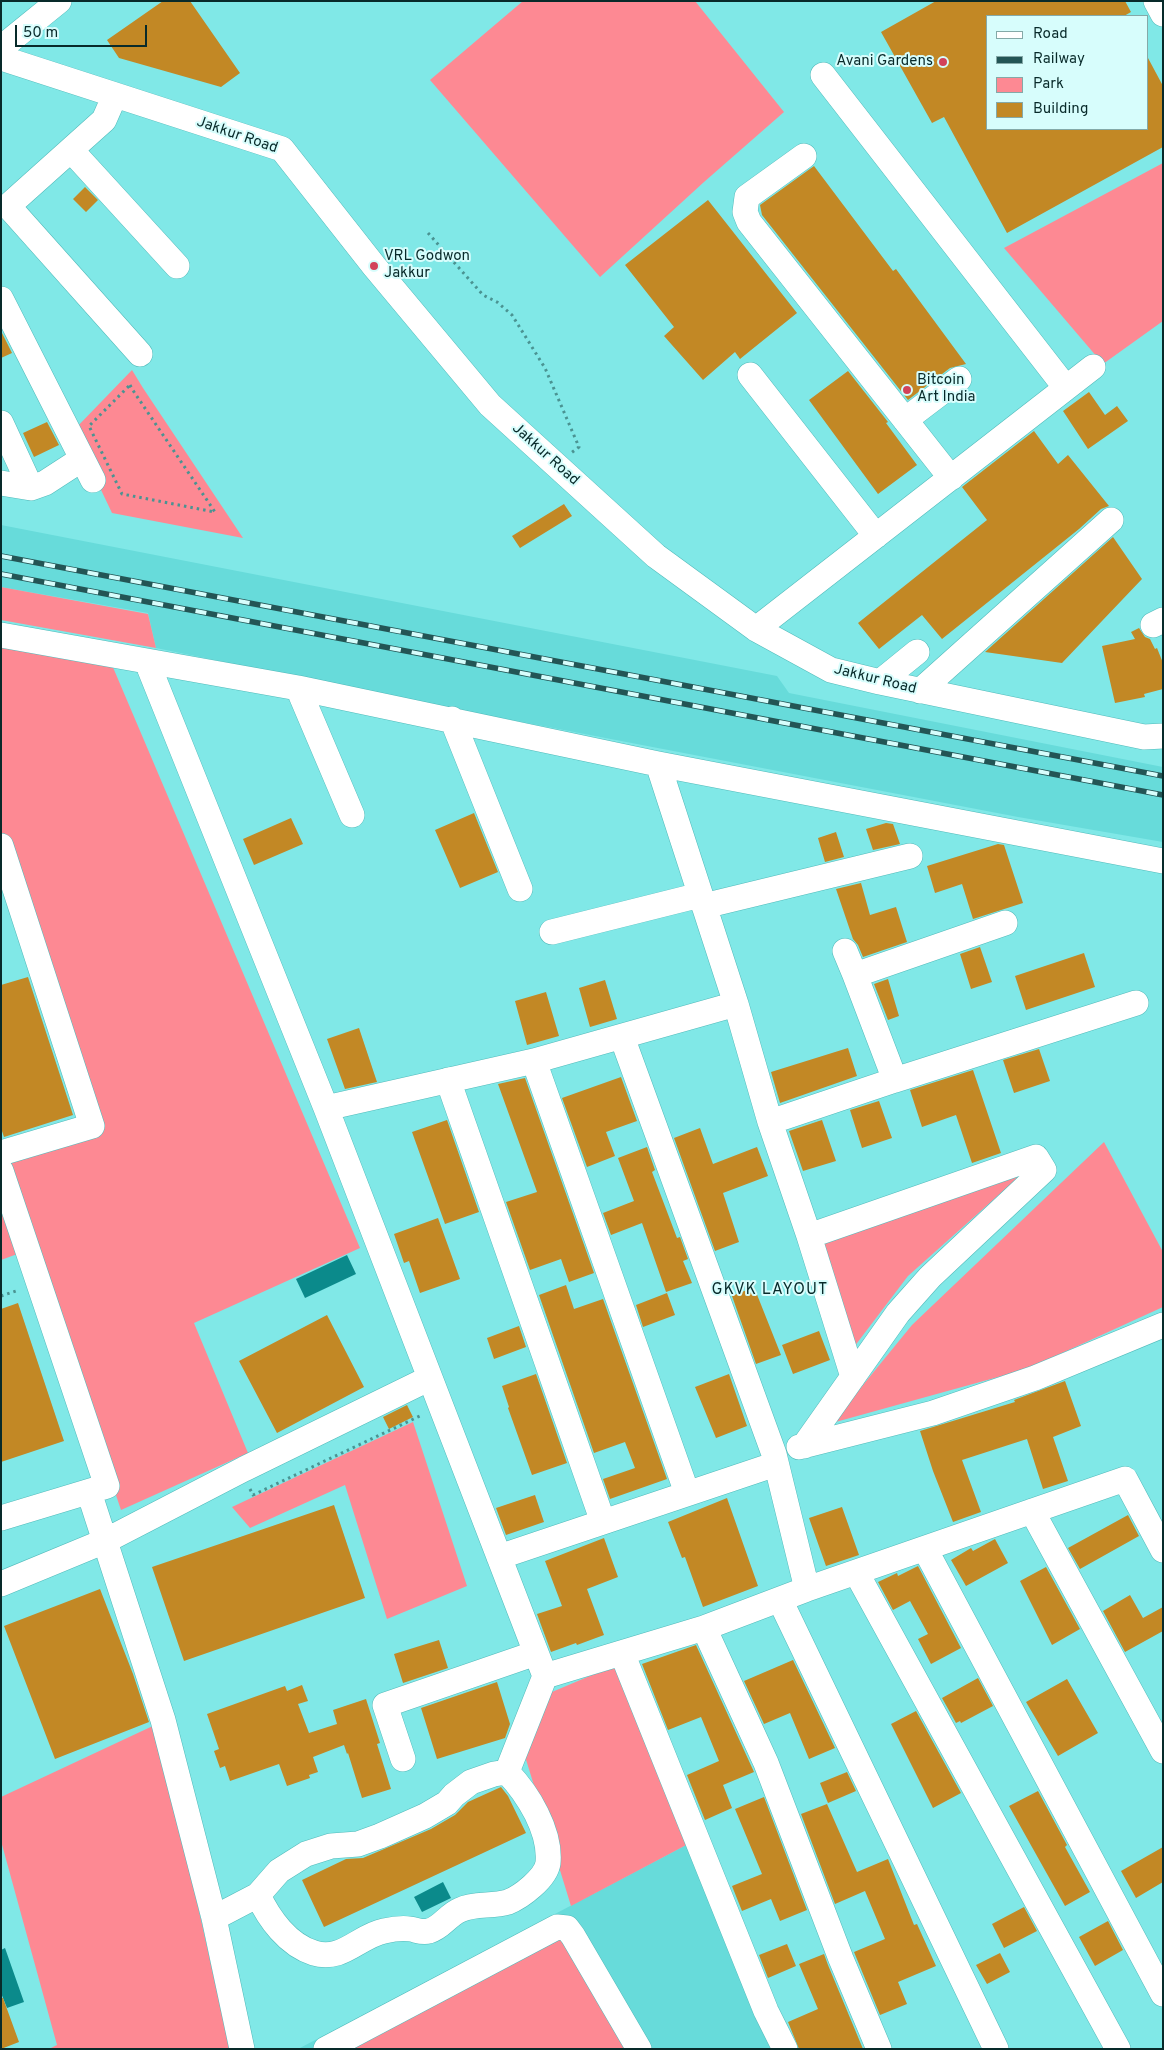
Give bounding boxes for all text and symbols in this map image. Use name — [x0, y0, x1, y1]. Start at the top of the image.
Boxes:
scale bar — [18, 15, 150, 47]
legend — [986, 15, 1149, 130]
text: 50 m — [23, 24, 58, 43]
text: Road — [1033, 25, 1068, 44]
text: Railway — [1033, 50, 1085, 69]
place label: Avani Gardens — [836, 53, 933, 71]
marker: Avani Gardens — [937, 56, 949, 68]
text: Park — [1033, 75, 1064, 94]
text: Building — [1033, 100, 1088, 119]
street label: Jakkur Road — [194, 114, 280, 158]
place label: VRL Godwon Jakkur — [384, 248, 470, 283]
marker: VRL Godwon Jakkur — [368, 260, 380, 272]
place label: Bitcoin Art India — [917, 372, 975, 407]
marker: Bitcoin Art India — [901, 384, 913, 396]
street label: Jakkur Road — [508, 420, 582, 490]
street label: Jakkur Road — [832, 661, 918, 699]
district label: GKVK LAYOUT — [710, 1281, 830, 1301]

